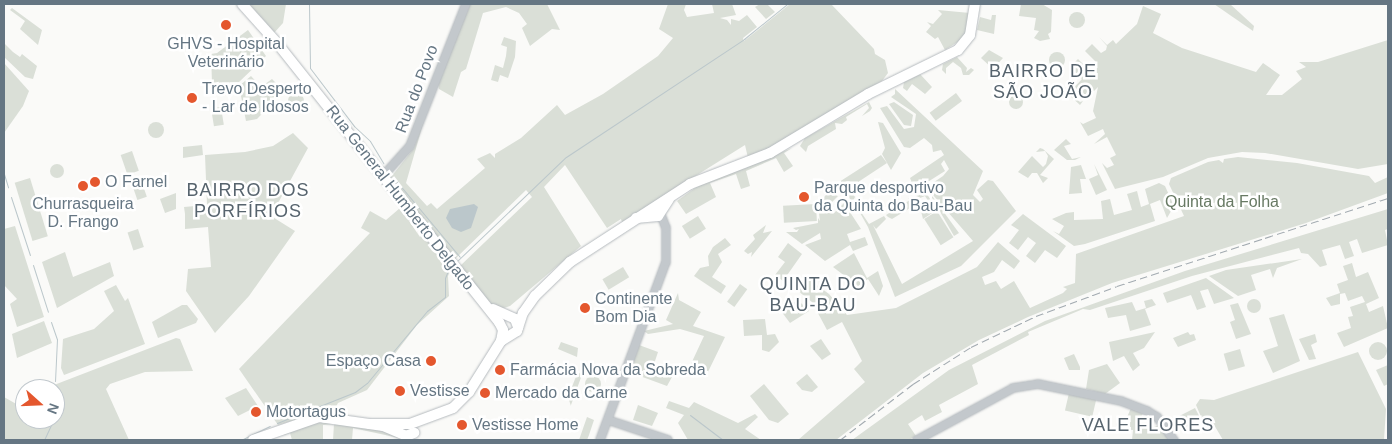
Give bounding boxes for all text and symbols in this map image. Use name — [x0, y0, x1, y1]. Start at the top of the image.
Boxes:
marker: GHVS - Hospital Veterinário — [219, 18, 233, 32]
place label: GHVS - Hospital Veterinário — [167, 34, 285, 72]
street label: Rua do Povo — [391, 42, 443, 136]
district label: BAIRRO DE SÃO JOÃO — [988, 61, 1098, 104]
place label: Trevo Desperto - Lar de Idosos — [202, 79, 312, 117]
marker: Trevo Desperto - Lar de Idosos — [186, 92, 198, 104]
street label: Rua General Humberto Delgado — [322, 102, 478, 294]
place label: O Farnel — [105, 172, 167, 192]
marker: O Farnel — [89, 176, 101, 188]
place label: Parque desportivo da Quinta do Bau-Bau — [814, 178, 972, 216]
marker: Churrasqueira D. Frango — [77, 180, 89, 192]
district label: BAIRRO DOS PORFÍRIOS — [185, 180, 311, 222]
marker: Parque desportivo da Quinta do Bau-Bau — [798, 191, 810, 203]
park label: Quinta da Folha — [1165, 192, 1279, 212]
place label: Churrasqueira D. Frango — [32, 194, 134, 232]
district label: QUINTA DO BAU-BAU — [758, 274, 868, 316]
place label: Continente Bom Dia — [595, 289, 672, 327]
marker: Continente Bom Dia — [579, 302, 591, 314]
place label: Espaço Casa — [326, 351, 421, 371]
marker: Espaço Casa — [425, 355, 437, 367]
place label: Farmácia Nova da Sobreda — [510, 360, 706, 380]
marker: Farmácia Nova da Sobreda — [494, 364, 506, 376]
north arrow — [15, 379, 65, 429]
place label: Vestisse — [410, 381, 470, 401]
place label: Mercado da Carne — [495, 383, 628, 403]
marker: Vestisse — [394, 385, 406, 397]
marker: Mercado da Carne — [479, 387, 491, 399]
text: N — [44, 401, 62, 416]
place label: Motortagus — [266, 402, 346, 422]
marker: Motortagus — [250, 406, 262, 418]
district label: VALE FLORES — [1080, 414, 1216, 436]
place label: Vestisse Home — [472, 415, 579, 435]
marker: Vestisse Home — [456, 419, 468, 431]

